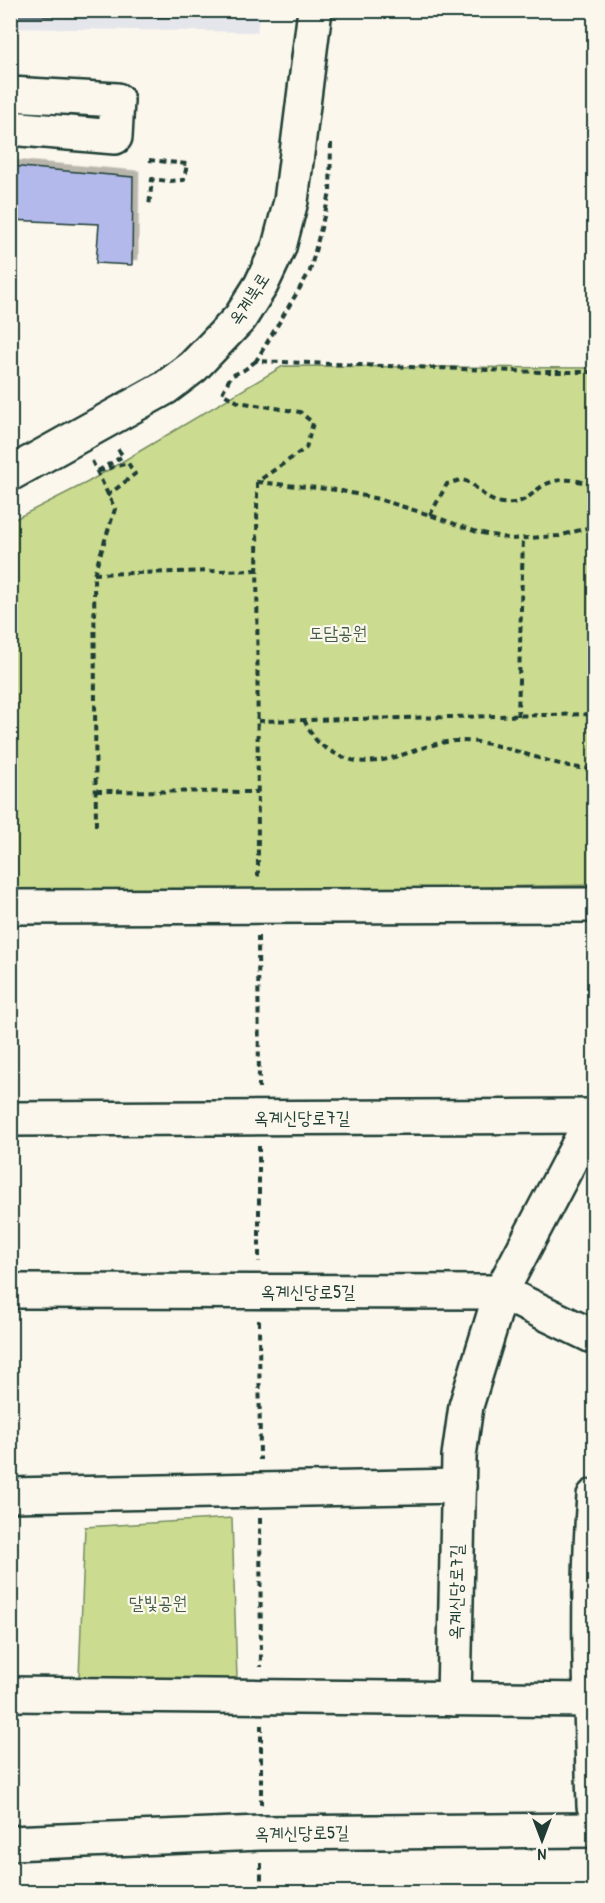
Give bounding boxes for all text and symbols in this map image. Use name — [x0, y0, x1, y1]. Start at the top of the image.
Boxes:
street label: 옥계북로 — [222, 268, 275, 330]
park label: 도담공원 — [309, 620, 367, 645]
street label: 옥계신당로7길 — [254, 1105, 350, 1130]
street label: 옥계신당로5길 — [261, 1279, 356, 1304]
street label: 옥계신당로7길 — [442, 1543, 469, 1640]
park label: 달빛공원 — [129, 1590, 187, 1615]
north arrow — [512, 1810, 572, 1870]
street label: 옥계신당로5길 — [255, 1819, 350, 1846]
text: N — [537, 1844, 546, 1866]

